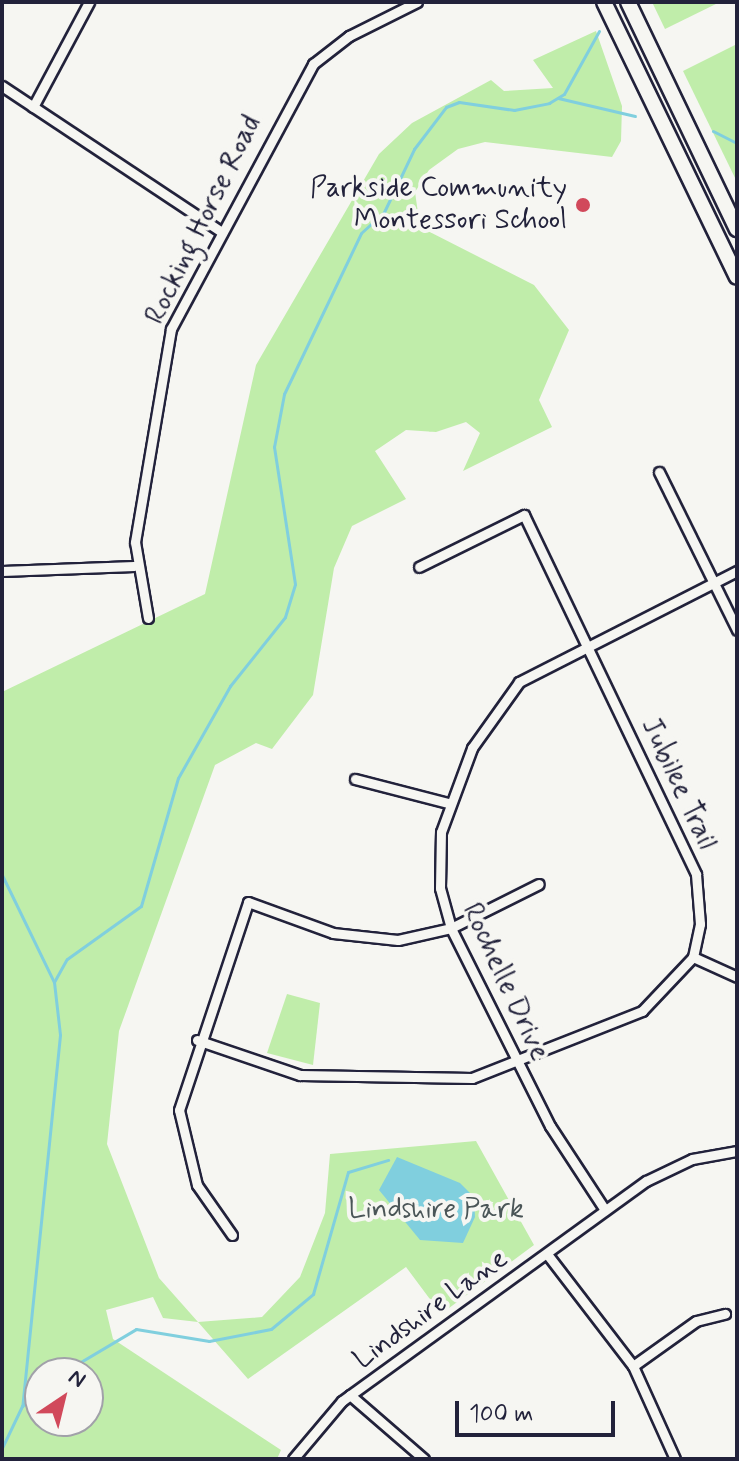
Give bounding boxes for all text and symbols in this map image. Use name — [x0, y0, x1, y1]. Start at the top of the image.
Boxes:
street label: Rocking Horse Road — [139, 111, 269, 329]
place label: Parkside Community Montessori School — [314, 172, 567, 238]
marker: Parkside Community Montessori School — [574, 196, 592, 214]
street label: Jubilee Trail — [633, 712, 723, 856]
street label: Rochelle Drive — [455, 900, 555, 1064]
park label: Lindshire Park — [350, 1193, 522, 1227]
street label: Lindshire Lane — [350, 1245, 512, 1375]
north arrow — [24, 1357, 104, 1437]
text: N — [63, 1363, 91, 1395]
scale bar — [459, 1385, 619, 1435]
text: 100 m — [469, 1399, 533, 1430]

